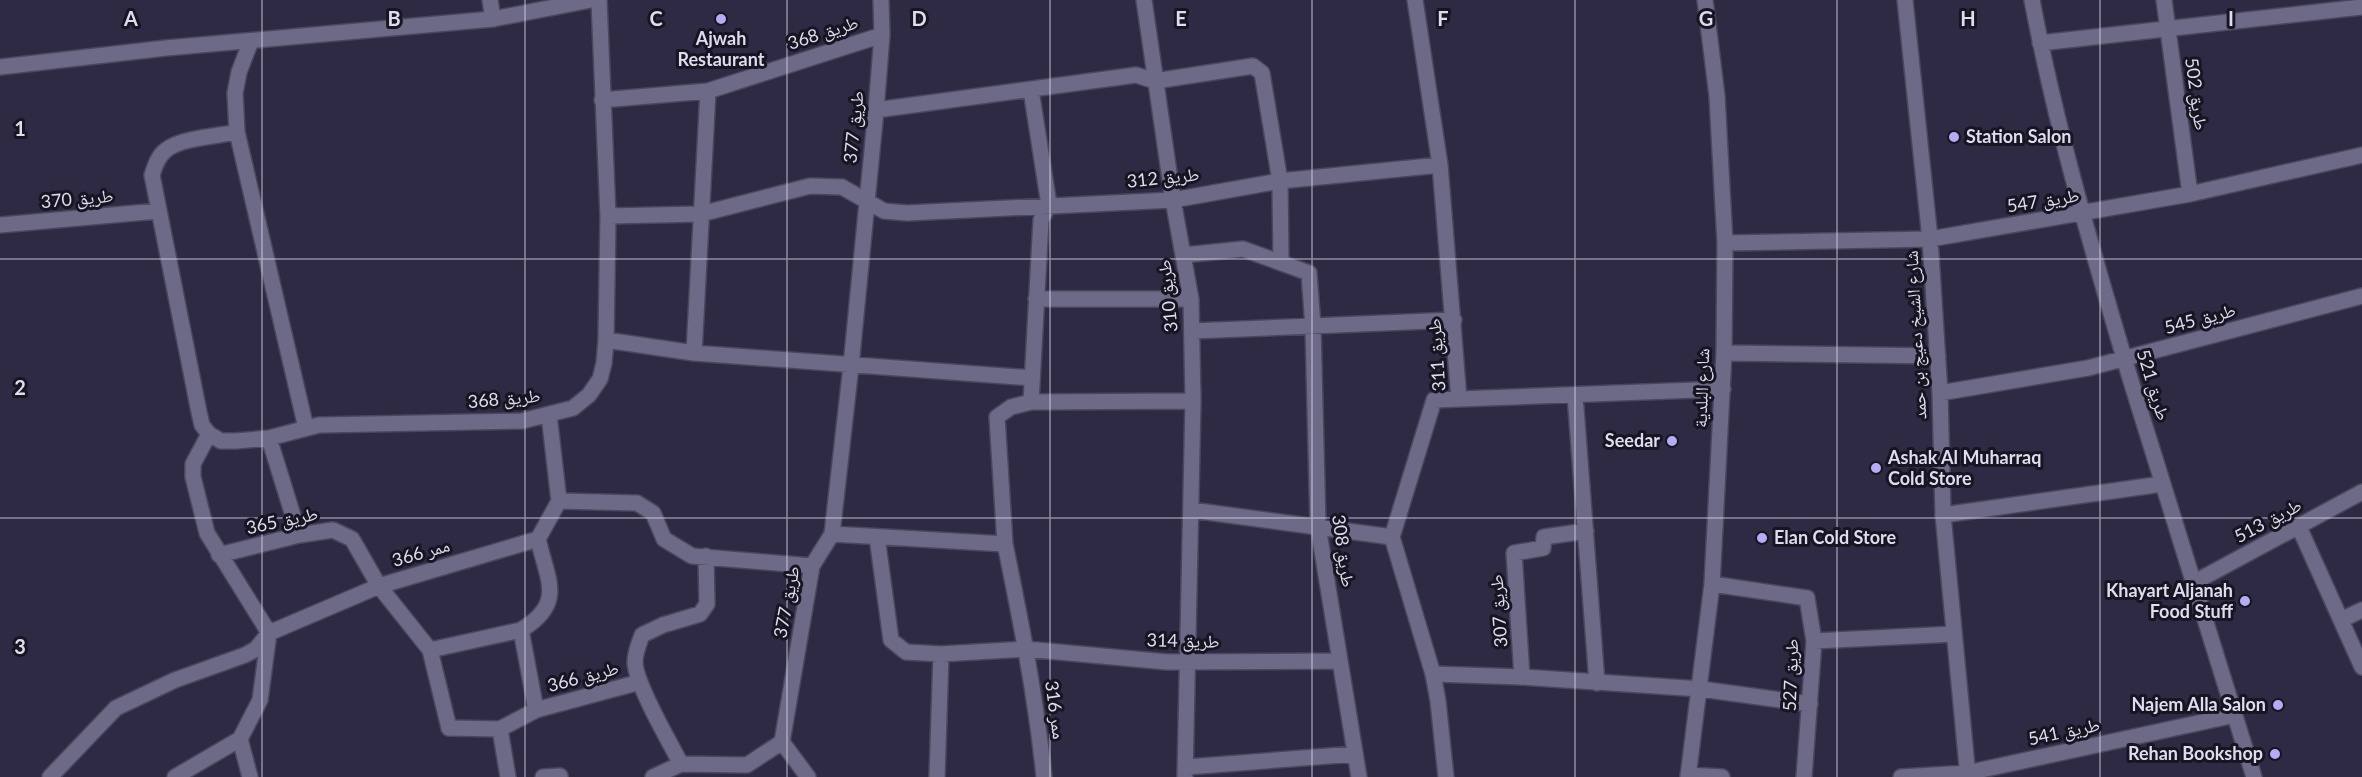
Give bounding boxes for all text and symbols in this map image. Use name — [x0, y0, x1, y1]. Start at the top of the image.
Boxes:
text: A — [123, 6, 138, 30]
text: B — [387, 6, 401, 30]
text: C — [649, 6, 663, 30]
text: D — [911, 6, 927, 30]
text: E — [1175, 6, 1187, 30]
text: F — [1437, 6, 1449, 30]
text: G — [1699, 6, 1713, 30]
text: H — [1960, 6, 1976, 30]
text: I — [2228, 6, 2234, 30]
street label: طريق 368 — [785, 10, 861, 55]
marker: Ajwah Restaurant — [714, 12, 728, 26]
place label: Ajwah Restaurant — [678, 27, 765, 70]
street label: طريق 502 — [2180, 56, 2213, 132]
street label: طريق 377 — [838, 90, 869, 164]
text: 1 — [14, 116, 26, 140]
place label: Station Salon — [1966, 125, 2072, 147]
marker: Station Salon — [1947, 130, 1961, 144]
street label: طريق 312 — [1126, 162, 1200, 193]
street label: طريق 547 — [2005, 183, 2081, 218]
street label: طريق 370 — [40, 184, 114, 213]
street label: شارع الشيخ دعيج بن حمد — [1900, 250, 1932, 420]
street label: طريق 310 — [1152, 259, 1183, 333]
street label: طريق 545 — [2162, 298, 2238, 339]
street label: طريق 311 — [1422, 318, 1451, 392]
street label: طريق 521 — [2132, 347, 2175, 423]
street label: شارع البلدية — [1689, 348, 1714, 428]
text: 2 — [14, 375, 26, 399]
street label: طريق 368 — [467, 384, 541, 413]
place label: Seedar — [1605, 429, 1660, 451]
marker: Seedar — [1665, 434, 1679, 448]
place label: Ashak Al Muharraq Cold Store — [1887, 446, 2041, 489]
marker: Ashak Al Muharraq Cold Store — [1869, 461, 1883, 475]
street label: طريق 513 — [2230, 493, 2305, 548]
street label: طريق 365 — [244, 502, 320, 539]
street label: طريق 308 — [1327, 513, 1360, 589]
place label: Elan Cold Store — [1774, 526, 1896, 548]
marker: Elan Cold Store — [1755, 531, 1769, 545]
street label: ممر 366 — [389, 533, 452, 571]
street label: طريق 377 — [768, 564, 805, 640]
street label: طريق 307 — [1484, 574, 1513, 648]
place label: Khayart Aljanah Food Stuff — [2106, 579, 2234, 622]
marker: Khayart Aljanah Food Stuff — [2238, 594, 2252, 608]
street label: طريق 314 — [1146, 628, 1220, 653]
text: 3 — [14, 634, 26, 658]
street label: طريق 527 — [1778, 638, 1803, 712]
street label: طريق 366 — [545, 656, 621, 697]
street label: ممر 316 — [1041, 679, 1071, 741]
place label: Najem Alla Salon — [2131, 693, 2266, 715]
marker: Najem Alla Salon — [2271, 698, 2285, 712]
street label: طريق 541 — [2026, 713, 2102, 750]
place label: Rehan Bookshop — [2128, 742, 2263, 764]
marker: Rehan Bookshop — [2268, 747, 2282, 761]

